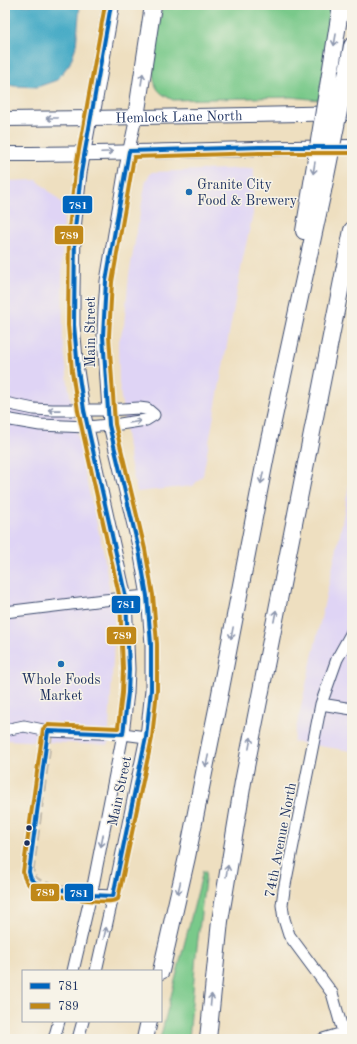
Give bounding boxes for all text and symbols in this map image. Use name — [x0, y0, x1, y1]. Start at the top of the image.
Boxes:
one-way arrow — [331, 33, 339, 46]
one-way arrow — [138, 73, 146, 86]
street label: Hemlock Lane North — [115, 109, 243, 126]
one-way arrow — [46, 115, 59, 122]
one-way arrow — [100, 149, 113, 156]
one-way arrow — [310, 161, 318, 174]
place label: Granite City Food & Brewery — [197, 178, 298, 208]
marker: Granite City Food & Brewery — [184, 187, 194, 197]
line badge: 781 — [62, 195, 93, 214]
text: 781 — [68, 201, 88, 212]
line badge: 789 — [54, 225, 84, 245]
text: 789 — [59, 231, 79, 242]
street label: Main Street — [84, 296, 98, 368]
one-way arrow — [48, 406, 61, 414]
one-way arrow — [129, 418, 142, 426]
one-way arrow — [258, 471, 266, 484]
line badge: 781 — [111, 595, 141, 614]
text: 781 — [116, 600, 136, 611]
one-way arrow — [272, 610, 280, 623]
line badge: 789 — [106, 626, 137, 645]
one-way arrow — [228, 626, 236, 639]
text: 789 — [112, 631, 132, 642]
marker: Whole Foods Market — [56, 659, 66, 669]
place label: Whole Foods Market — [21, 673, 101, 703]
one-way arrow — [247, 737, 255, 750]
one-way arrow — [202, 754, 210, 767]
street label: Main Street — [106, 755, 134, 827]
street label: 74th Avenue North — [263, 781, 299, 899]
unlabelled marker — [24, 823, 34, 833]
one-way arrow — [97, 834, 105, 847]
unlabelled marker — [22, 838, 32, 848]
one-way arrow — [224, 865, 232, 878]
one-way arrow — [175, 881, 183, 894]
line badge: 789 — [30, 883, 60, 902]
line badge: 781 — [64, 883, 94, 902]
text: 789 — [35, 888, 55, 899]
text: 781 — [69, 889, 89, 900]
one-way arrow — [101, 927, 109, 940]
legend — [22, 970, 162, 1022]
text: 781 — [58, 981, 79, 993]
one-way arrow — [207, 994, 215, 1007]
text: 789 — [58, 1001, 79, 1013]

